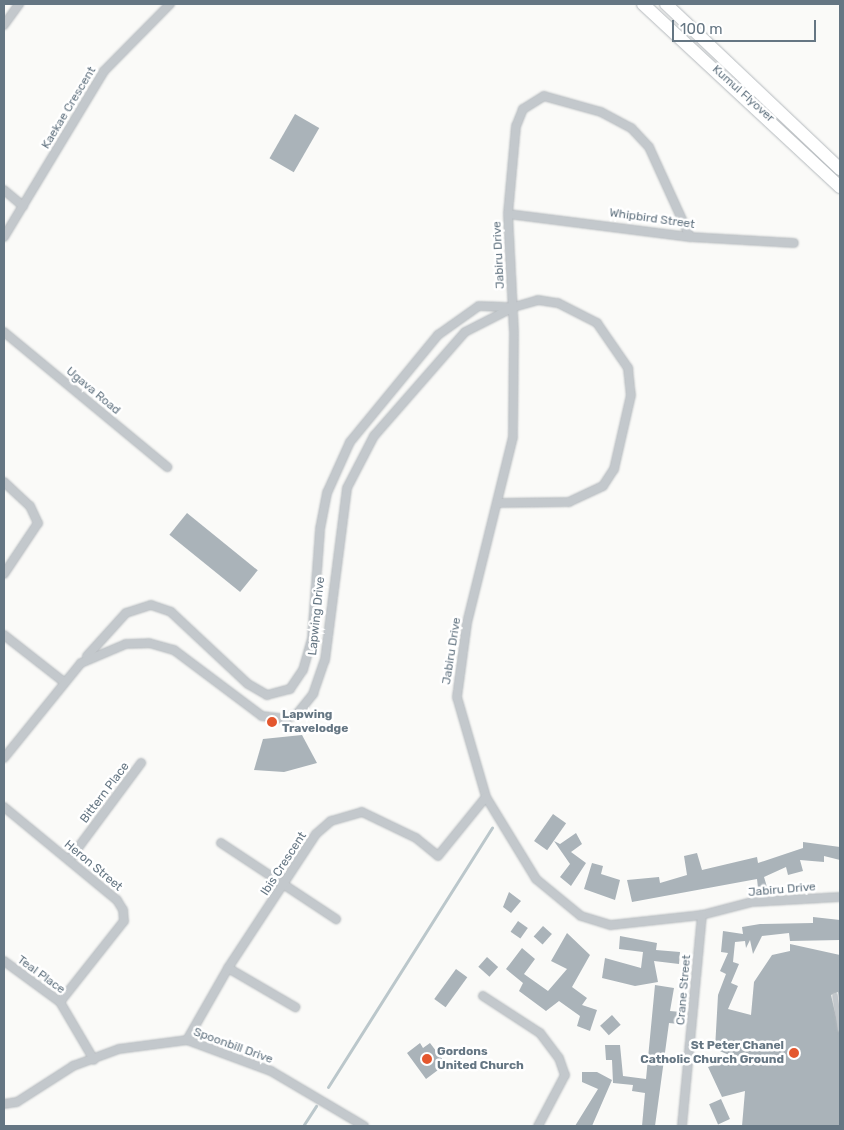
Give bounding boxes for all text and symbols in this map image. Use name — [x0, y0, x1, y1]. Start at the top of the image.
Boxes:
scale bar — [674, 10, 818, 42]
text: 100 m — [680, 20, 722, 38]
street label: Kumul Flyover — [709, 62, 777, 126]
street label: Kaekae Crescent — [39, 64, 99, 152]
street label: Whipbird Street — [608, 206, 696, 232]
street label: Jabiru Drive — [490, 221, 508, 289]
street label: Ugava Road — [63, 364, 123, 418]
street label: Lapwing Drive — [306, 576, 328, 656]
street label: Jabiru Drive — [440, 616, 464, 686]
place label: Lapwing Travelodge — [282, 708, 348, 736]
marker: Lapwing Travelodge — [266, 716, 278, 728]
street label: Bittern Place — [77, 760, 133, 826]
street label: Ibis Crescent — [258, 830, 310, 898]
street label: Heron Street — [61, 837, 125, 895]
street label: Jabiru Drive — [748, 880, 816, 900]
street label: Teal Place — [14, 953, 68, 997]
street label: Crane Street — [674, 954, 694, 1026]
street label: Spoonbill Drive — [191, 1025, 275, 1067]
place label: St Peter Chanel Catholic Church Ground — [640, 1039, 784, 1067]
place label: Gordons United Church — [437, 1045, 524, 1073]
marker: St Peter Chanel Catholic Church Ground — [788, 1047, 800, 1059]
marker: Gordons United Church — [421, 1053, 433, 1065]

